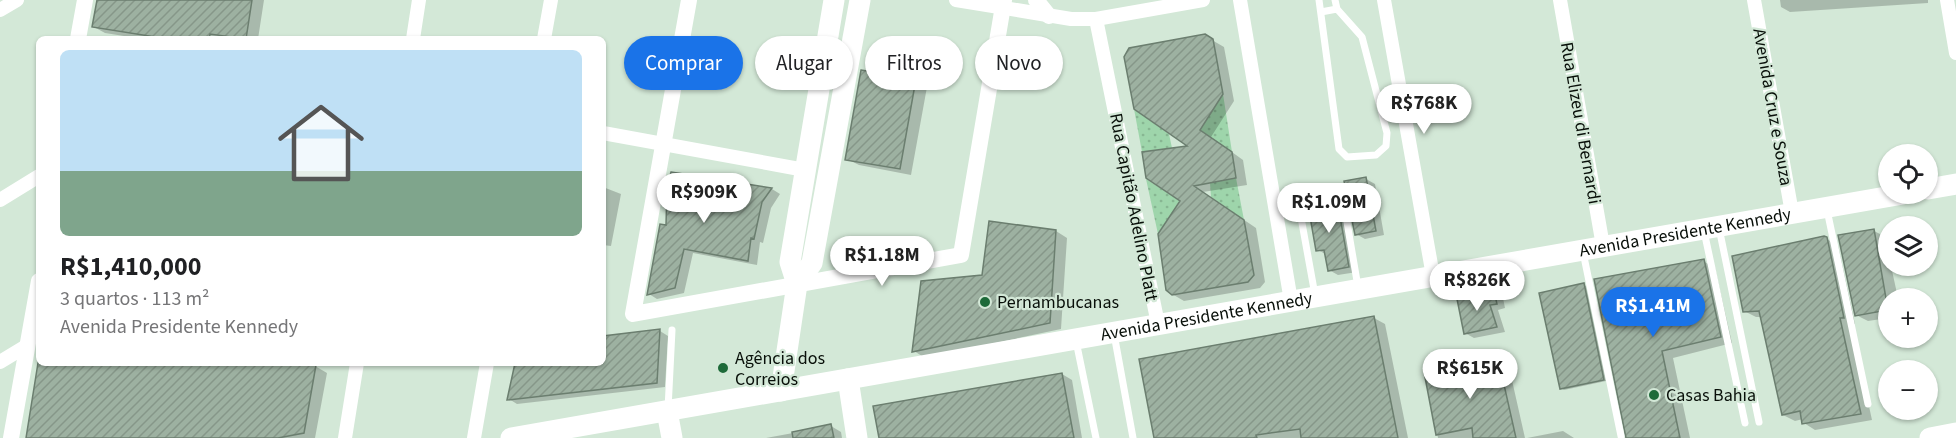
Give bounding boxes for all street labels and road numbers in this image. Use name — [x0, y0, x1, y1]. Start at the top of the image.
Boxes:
street label: Avenida Cruz e Souza — [1746, 26, 1799, 188]
street label: Rua Elizeu di Bernardi — [1554, 40, 1607, 206]
street label: Rua Capitão Adelino Platt — [1103, 111, 1164, 303]
street label: Avenida Presidente Kennedy — [1577, 202, 1794, 264]
street label: Avenida Presidente Kennedy — [1099, 286, 1315, 347]

